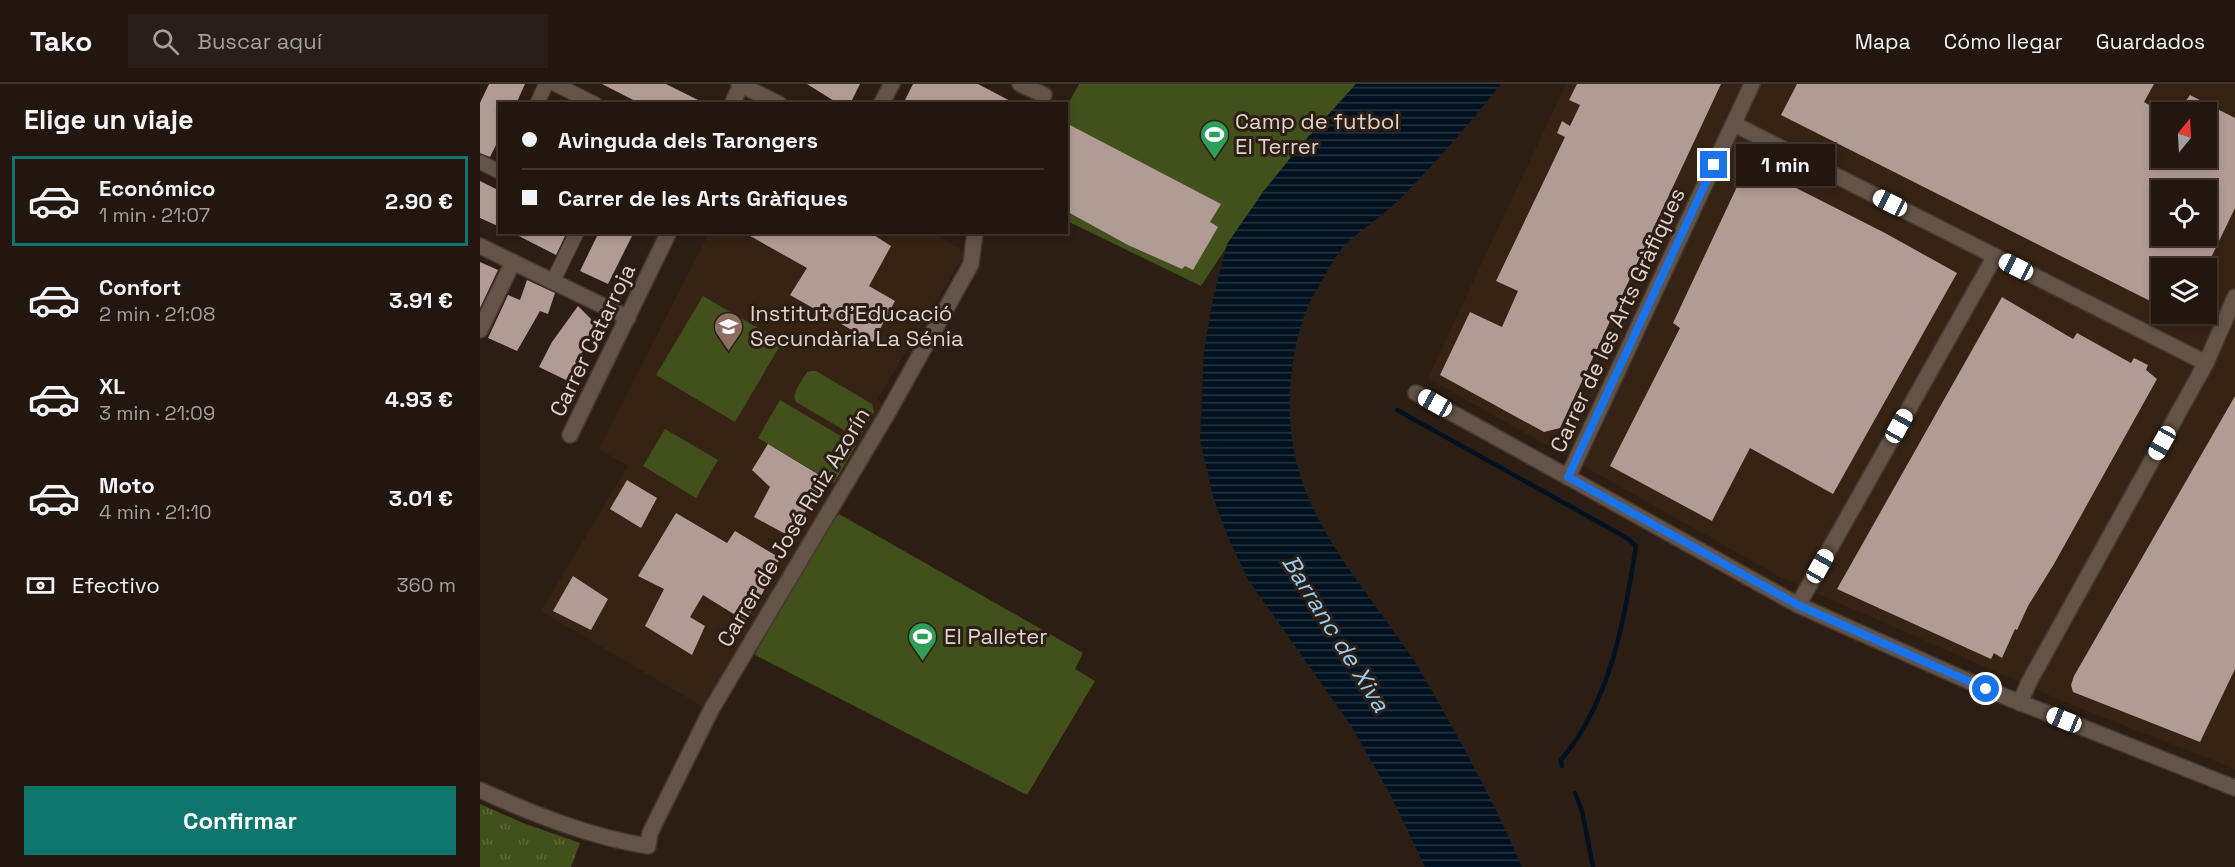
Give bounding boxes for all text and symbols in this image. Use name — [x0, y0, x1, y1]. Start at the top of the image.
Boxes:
search box — [128, 14, 548, 68]
text: Tako — [30, 23, 92, 59]
icon: search — [149, 25, 182, 58]
text: Buscar aquí — [197, 27, 322, 55]
text: Mapa — [1855, 28, 1911, 55]
text: Cómo llegar — [1944, 28, 2063, 55]
text: Guardados — [2096, 28, 2205, 55]
text: Elige un viaje — [24, 102, 194, 137]
north arrow — [2151, 102, 2217, 168]
map controls — [2151, 102, 2217, 324]
place label: Camp de futbol El Terrer — [1235, 107, 1400, 160]
sports icon: Camp de futbol El Terrer — [1198, 118, 1230, 160]
text: Avinguda dels Tarongers — [558, 126, 818, 154]
callout: 1 min — [1735, 144, 1834, 186]
route end — [1700, 151, 1727, 178]
text: 1 min — [1761, 152, 1810, 178]
icon: car — [27, 174, 81, 228]
text: Económico — [99, 174, 216, 202]
button: locate — [2151, 180, 2217, 246]
street label: Carrer de les Arts Gràfiques — [1543, 183, 1691, 457]
text: Carrer de les Arts Gràfiques — [558, 184, 848, 212]
text: 2.90 € — [385, 187, 453, 215]
car — [1870, 187, 1910, 219]
text: 1 min · 21:07 — [99, 202, 210, 228]
car — [1996, 251, 2036, 283]
button: layers — [2151, 258, 2217, 324]
street label: Carrer Catarroja — [543, 259, 641, 421]
icon: car — [27, 273, 81, 327]
text: Confort — [99, 273, 181, 301]
text: 3.91 € — [389, 286, 453, 314]
place label: Institut d'Educació Secundària La Sénia — [750, 299, 964, 352]
text: 2 min · 21:08 — [99, 301, 215, 327]
school or university icon: Institut d'Educació Secundària La Sénia — [713, 310, 745, 352]
icon: car — [27, 372, 81, 426]
text: XL — [99, 372, 125, 400]
text: 4.93 € — [385, 385, 453, 413]
car — [1415, 386, 1455, 420]
text: 3 min · 21:09 — [99, 400, 215, 426]
street label: Carrer de José Ruiz Azorín — [710, 402, 876, 652]
car — [1882, 406, 1916, 446]
car — [2145, 423, 2179, 463]
icon: car — [27, 471, 81, 525]
text: Moto — [99, 471, 155, 499]
text: 3.01 € — [389, 484, 453, 512]
text: 4 min · 21:10 — [99, 499, 212, 525]
car — [1803, 546, 1837, 586]
water label: Barranc de Xiva — [1275, 549, 1397, 718]
icon: cash — [24, 569, 57, 602]
text: Efectivo — [72, 571, 160, 599]
text: 360 m — [397, 572, 456, 598]
sports icon: El Palleter — [907, 620, 939, 662]
place label: El Palleter — [944, 622, 1047, 650]
route start — [1972, 675, 1999, 702]
car — [2044, 705, 2084, 735]
button: Confirmar — [24, 786, 456, 855]

